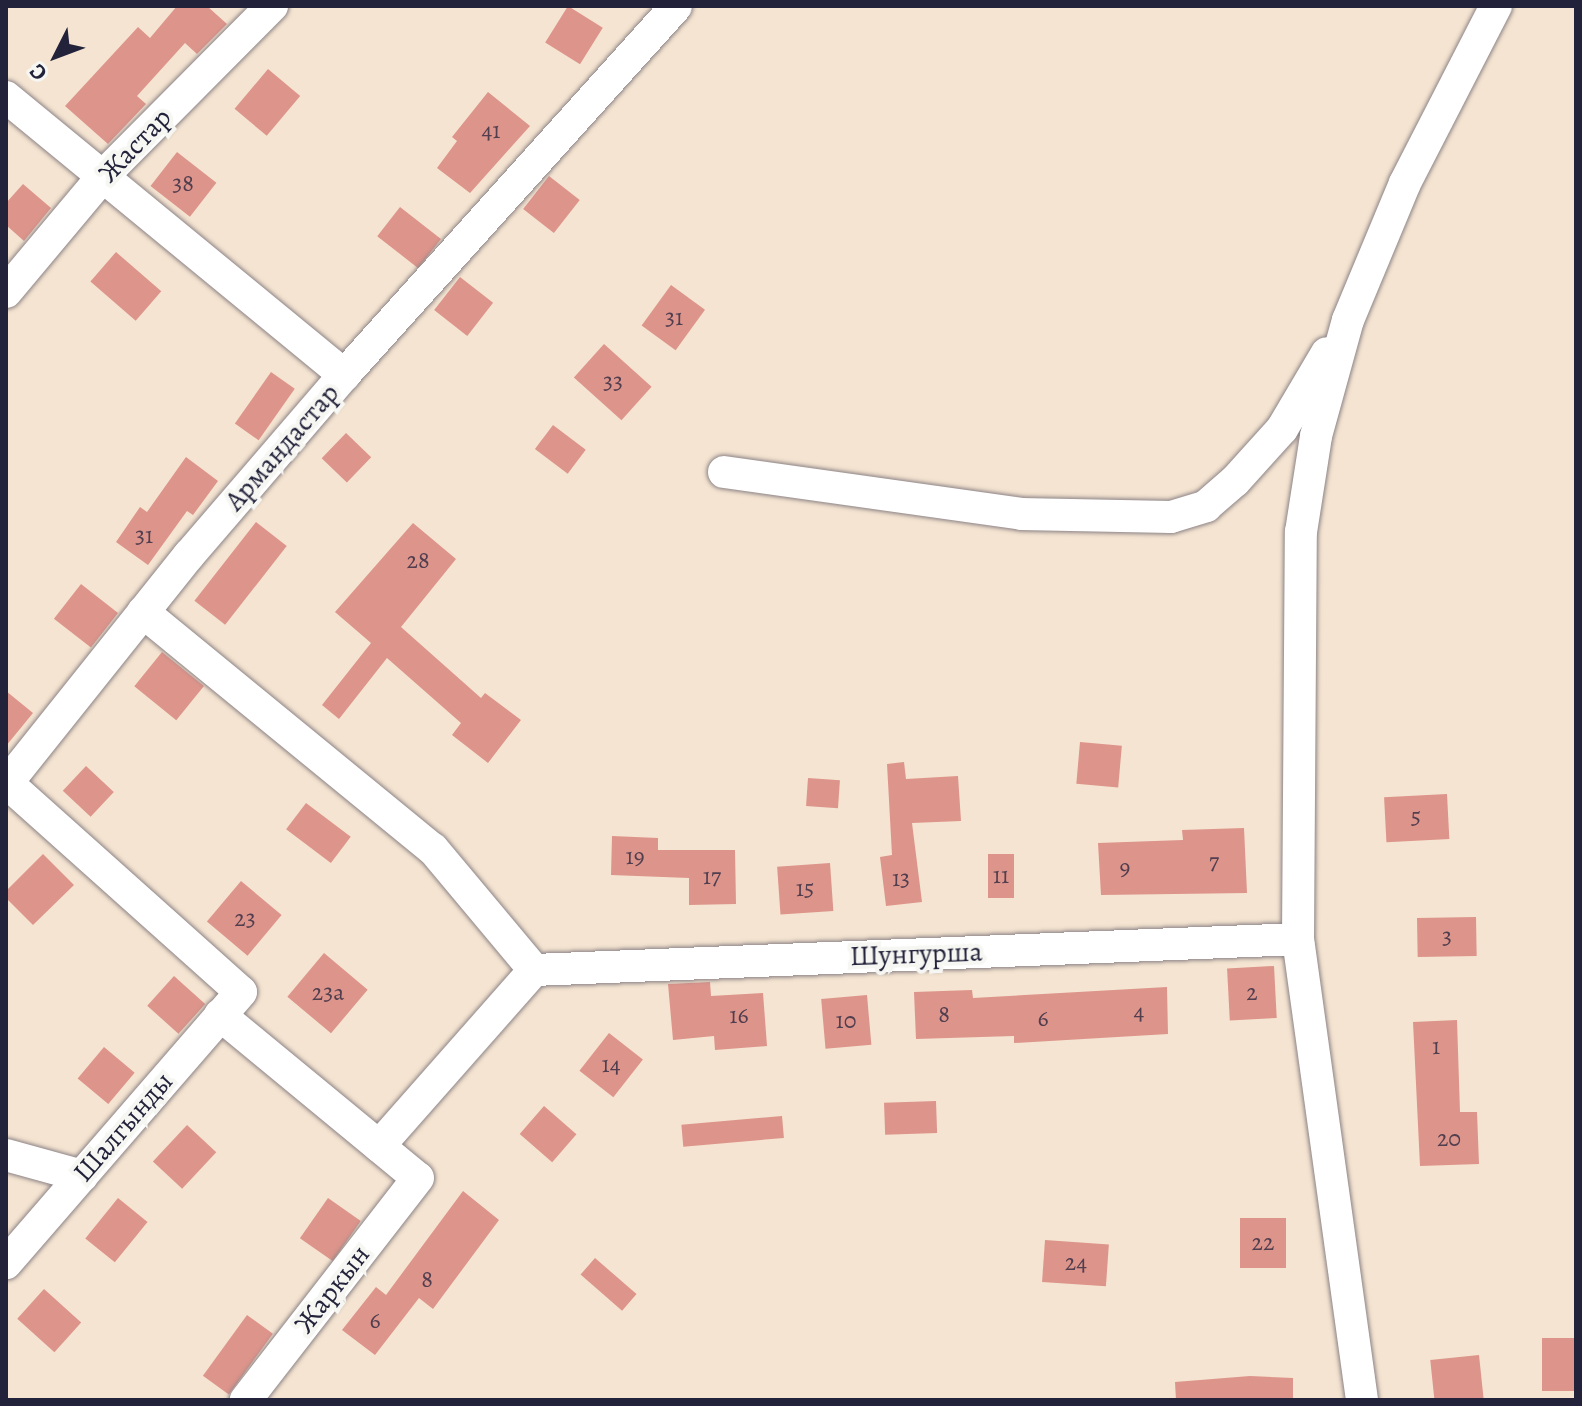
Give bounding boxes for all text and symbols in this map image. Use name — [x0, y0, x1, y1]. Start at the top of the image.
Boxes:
north arrow — [16, 16, 96, 96]
text: С — [22, 57, 54, 87]
street label: Жастар — [92, 101, 178, 189]
house number: 41 — [481, 117, 501, 145]
house number: 38 — [172, 170, 194, 198]
house number: 31 — [665, 304, 683, 332]
house number: 33 — [603, 368, 623, 396]
street label: Армандастар — [218, 377, 346, 517]
house number: 31 — [135, 522, 153, 550]
house number: 28 — [406, 547, 430, 575]
house number: 5 — [1411, 803, 1421, 831]
house number: 19 — [625, 843, 645, 871]
house number: 7 — [1209, 848, 1219, 876]
house number: 9 — [1120, 854, 1130, 882]
house number: 11 — [993, 862, 1009, 890]
house number: 17 — [703, 863, 721, 891]
house number: 13 — [892, 865, 910, 893]
house number: 15 — [796, 875, 814, 903]
house number: 23 — [234, 905, 256, 933]
house number: 3 — [1442, 923, 1452, 951]
street label: Шунгурша — [849, 935, 983, 973]
house number: 23а — [312, 979, 344, 1007]
house number: 2 — [1246, 979, 1258, 1007]
house number: 4 — [1134, 998, 1144, 1026]
house number: 8 — [938, 1001, 950, 1029]
house number: 16 — [729, 1002, 749, 1030]
house number: 6 — [1037, 1005, 1049, 1033]
house number: 10 — [836, 1007, 856, 1035]
house number: 1 — [1432, 1033, 1440, 1061]
house number: 14 — [601, 1051, 621, 1079]
street label: Шалгынды — [66, 1065, 180, 1189]
house number: 20 — [1437, 1125, 1461, 1153]
house number: 22 — [1252, 1229, 1274, 1257]
street label: Жаркын — [287, 1238, 377, 1340]
house number: 24 — [1065, 1249, 1087, 1277]
house number: 8 — [421, 1266, 433, 1294]
house number: 6 — [369, 1307, 381, 1335]

